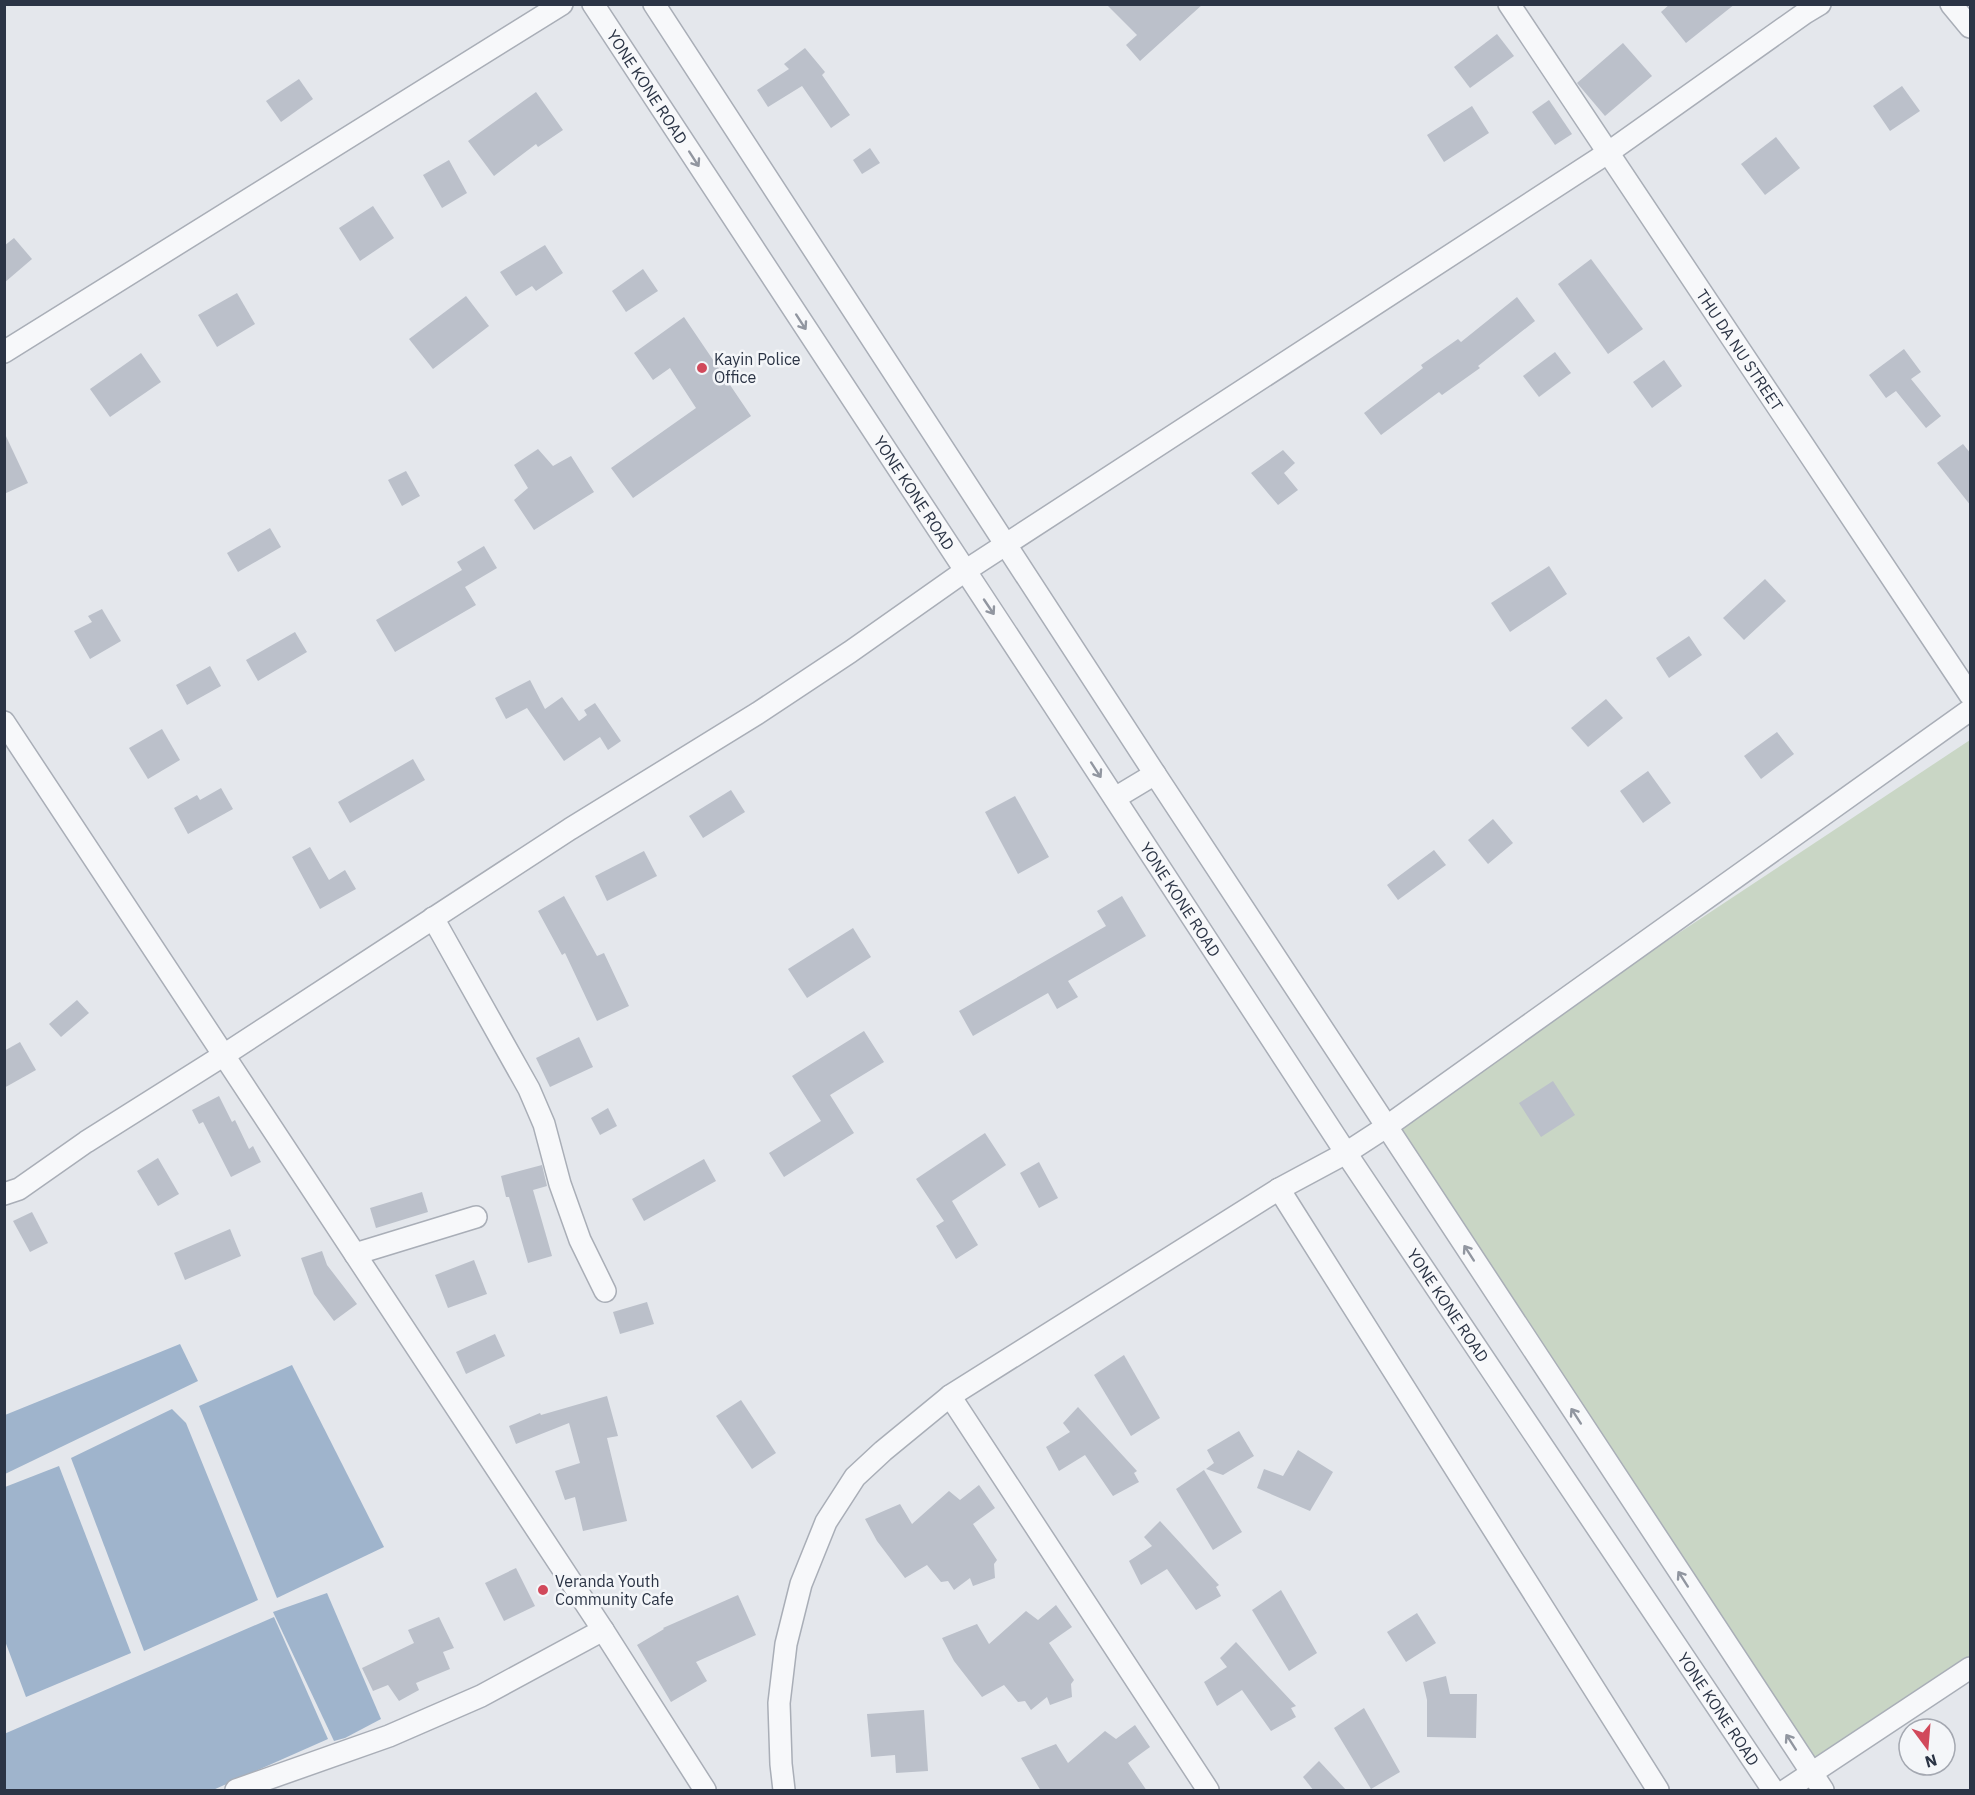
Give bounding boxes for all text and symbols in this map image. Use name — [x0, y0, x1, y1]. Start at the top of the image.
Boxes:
street label: YONE KONE ROAD — [603, 26, 692, 148]
one-way arrow — [688, 150, 700, 166]
street label: THU DA NU STREET — [1692, 285, 1788, 415]
one-way arrow — [795, 313, 808, 330]
place label: Kayin Police Office — [714, 349, 801, 387]
marker: Kayin Police Office — [695, 361, 709, 375]
street label: YONE KONE ROAD — [870, 432, 959, 554]
one-way arrow — [984, 598, 996, 615]
one-way arrow — [1091, 761, 1103, 778]
street label: YONE KONE ROAD — [1136, 839, 1225, 960]
street label: YONE KONE ROAD — [1403, 1245, 1493, 1366]
one-way arrow — [1462, 1245, 1474, 1262]
one-way arrow — [1570, 1408, 1582, 1425]
place label: Veranda Youth Community Cafe — [555, 1571, 674, 1609]
one-way arrow — [1677, 1571, 1689, 1588]
marker: Veranda Youth Community Cafe — [536, 1583, 550, 1597]
street label: YONE KONE ROAD — [1673, 1648, 1764, 1769]
north arrow — [1897, 1717, 1957, 1777]
one-way arrow — [1784, 1733, 1797, 1750]
text: N — [1923, 1750, 1939, 1773]

